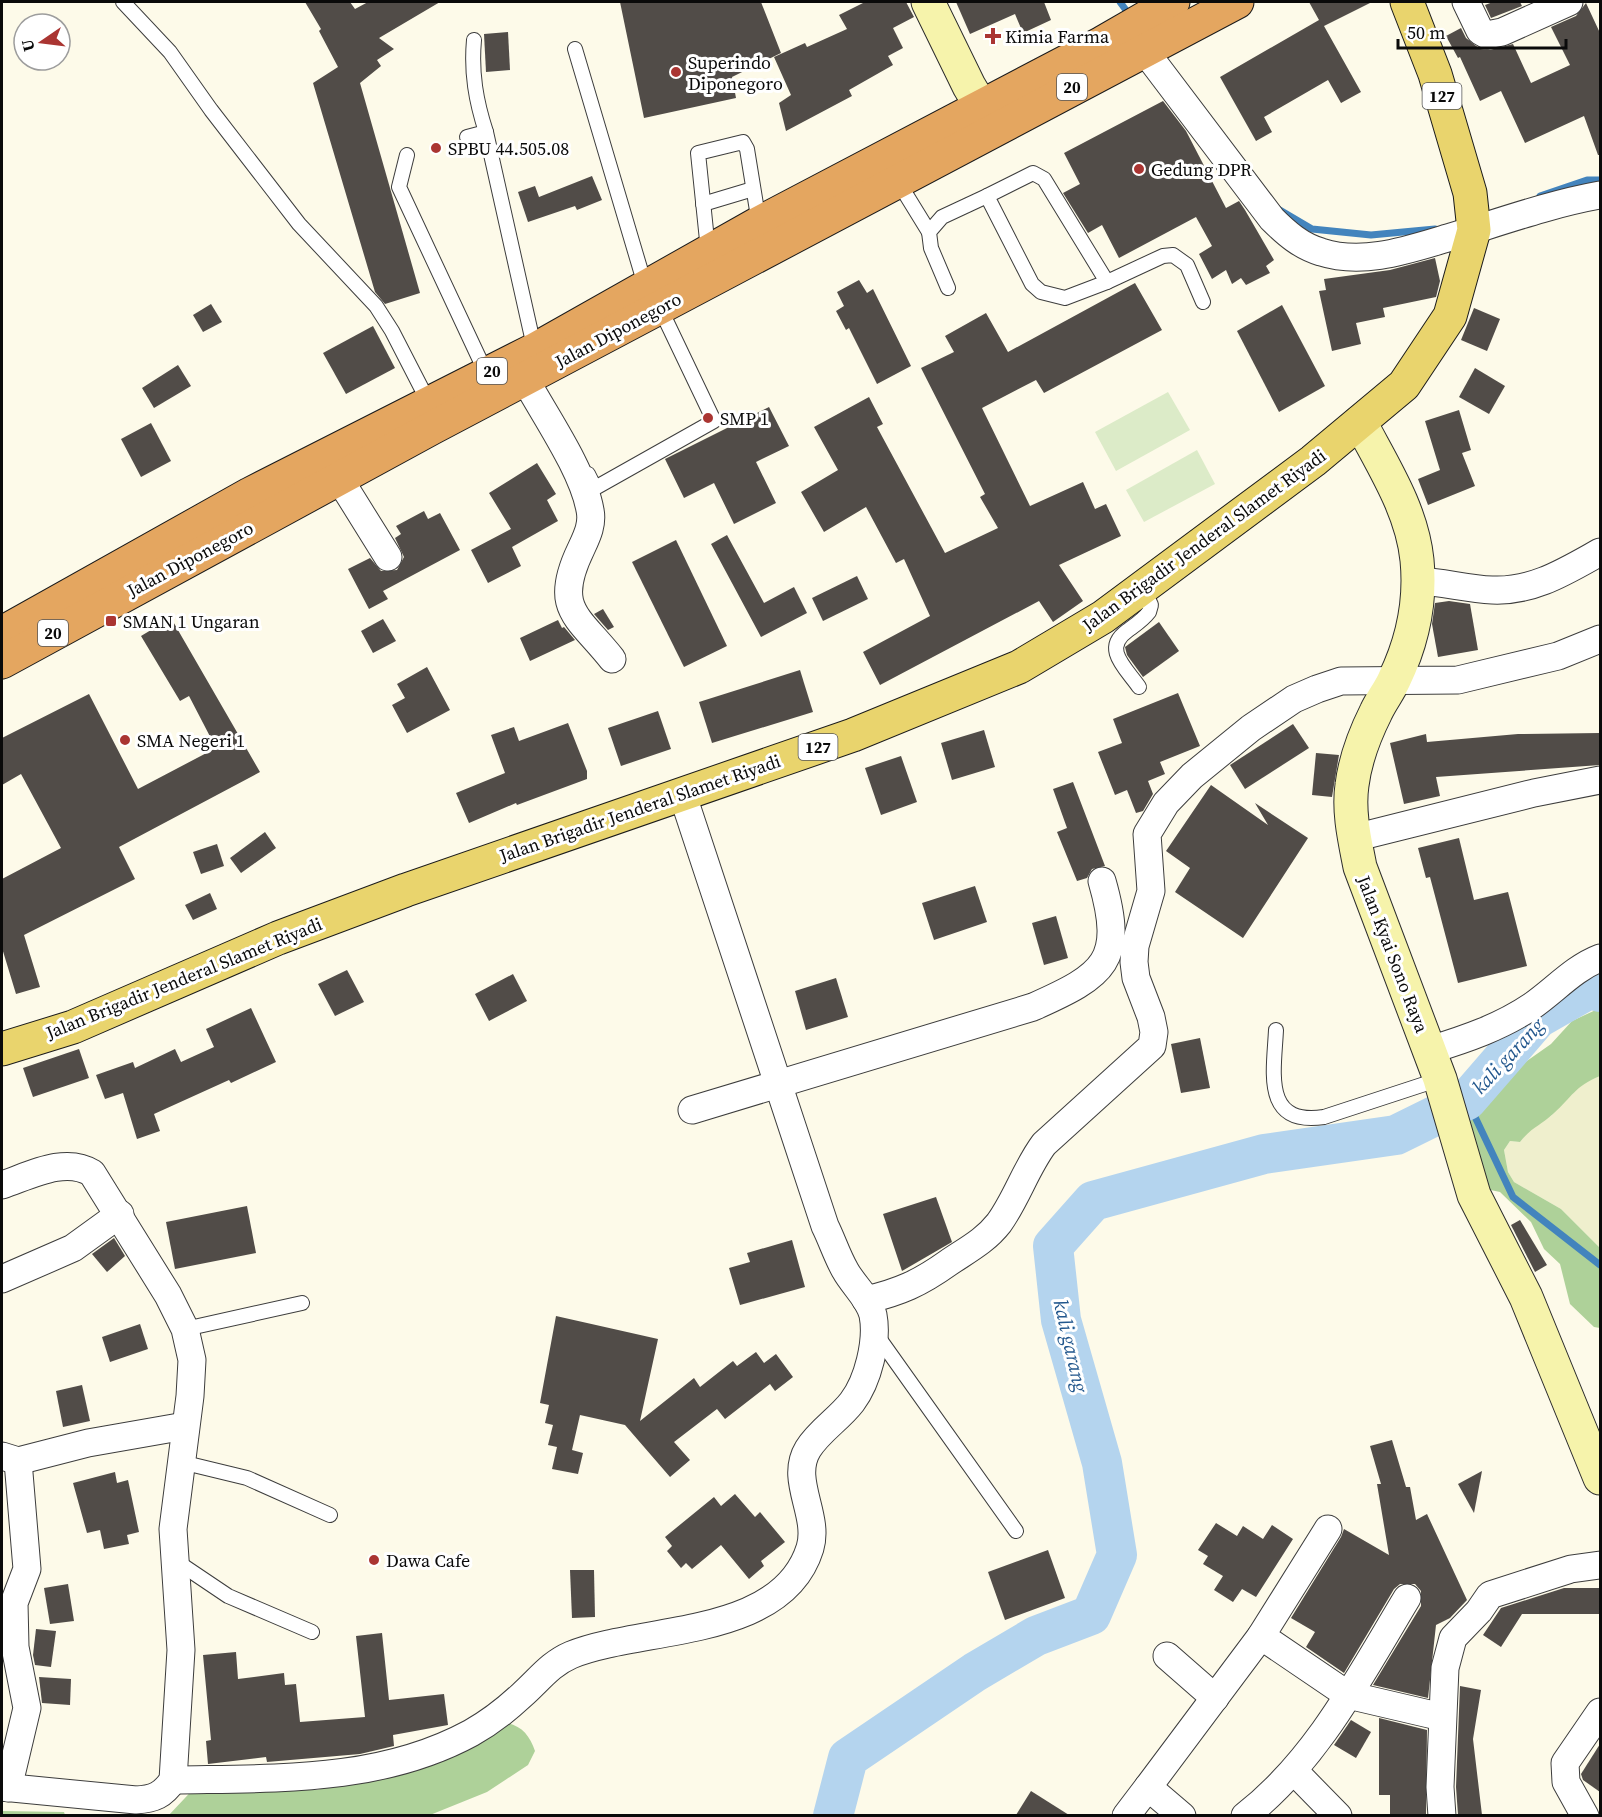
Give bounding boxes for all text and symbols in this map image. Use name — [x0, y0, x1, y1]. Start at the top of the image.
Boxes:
north arrow — [12, 12, 72, 72]
scale bar — [1398, 12, 1566, 50]
text: 50 m — [1407, 20, 1445, 45]
place label: Kimia Farma — [1005, 24, 1110, 49]
marker: Kimia Farma — [986, 29, 1000, 43]
text: U — [15, 37, 40, 54]
place label: Superindo Diponegoro — [688, 50, 783, 96]
marker: Superindo Diponegoro — [669, 65, 683, 79]
road number: 20 — [1057, 74, 1087, 100]
road number: 127 — [1422, 83, 1462, 109]
place label: SPBU 44.505.08 — [448, 136, 569, 161]
marker: SPBU 44.505.08 — [429, 141, 443, 155]
place label: Gedung DPR — [1151, 157, 1252, 182]
marker: Gedung DPR — [1132, 162, 1146, 176]
street label: Jalan Diponegoro — [550, 286, 686, 374]
road number: 20 — [477, 358, 507, 384]
place label: SMP 1 — [720, 406, 769, 431]
marker: SMP 1 — [701, 411, 715, 425]
street label: Jalan Brigadir Jenderal Slamet Riyadi — [1076, 443, 1331, 638]
street label: Jalan Diponegoro — [122, 515, 258, 603]
place label: SMAN 1 Ungaran — [123, 609, 260, 634]
marker: SMAN 1 Ungaran — [104, 614, 118, 628]
road number: 20 — [38, 620, 68, 646]
place label: SMA Negeri 1 — [137, 728, 245, 753]
marker: SMA Negeri 1 — [118, 733, 132, 747]
road number: 127 — [798, 734, 838, 760]
street label: Jalan Brigadir Jenderal Slamet Riyadi — [495, 748, 784, 868]
street label: Jalan Kyai Sono Raya — [1351, 871, 1435, 1037]
street label: Jalan Brigadir Jenderal Slamet Riyadi — [41, 911, 326, 1045]
water label: kali garang — [1466, 1011, 1551, 1100]
water label: kali garang — [1047, 1297, 1096, 1396]
place label: Dawa Cafe — [386, 1548, 470, 1573]
marker: Dawa Cafe — [367, 1553, 381, 1567]

